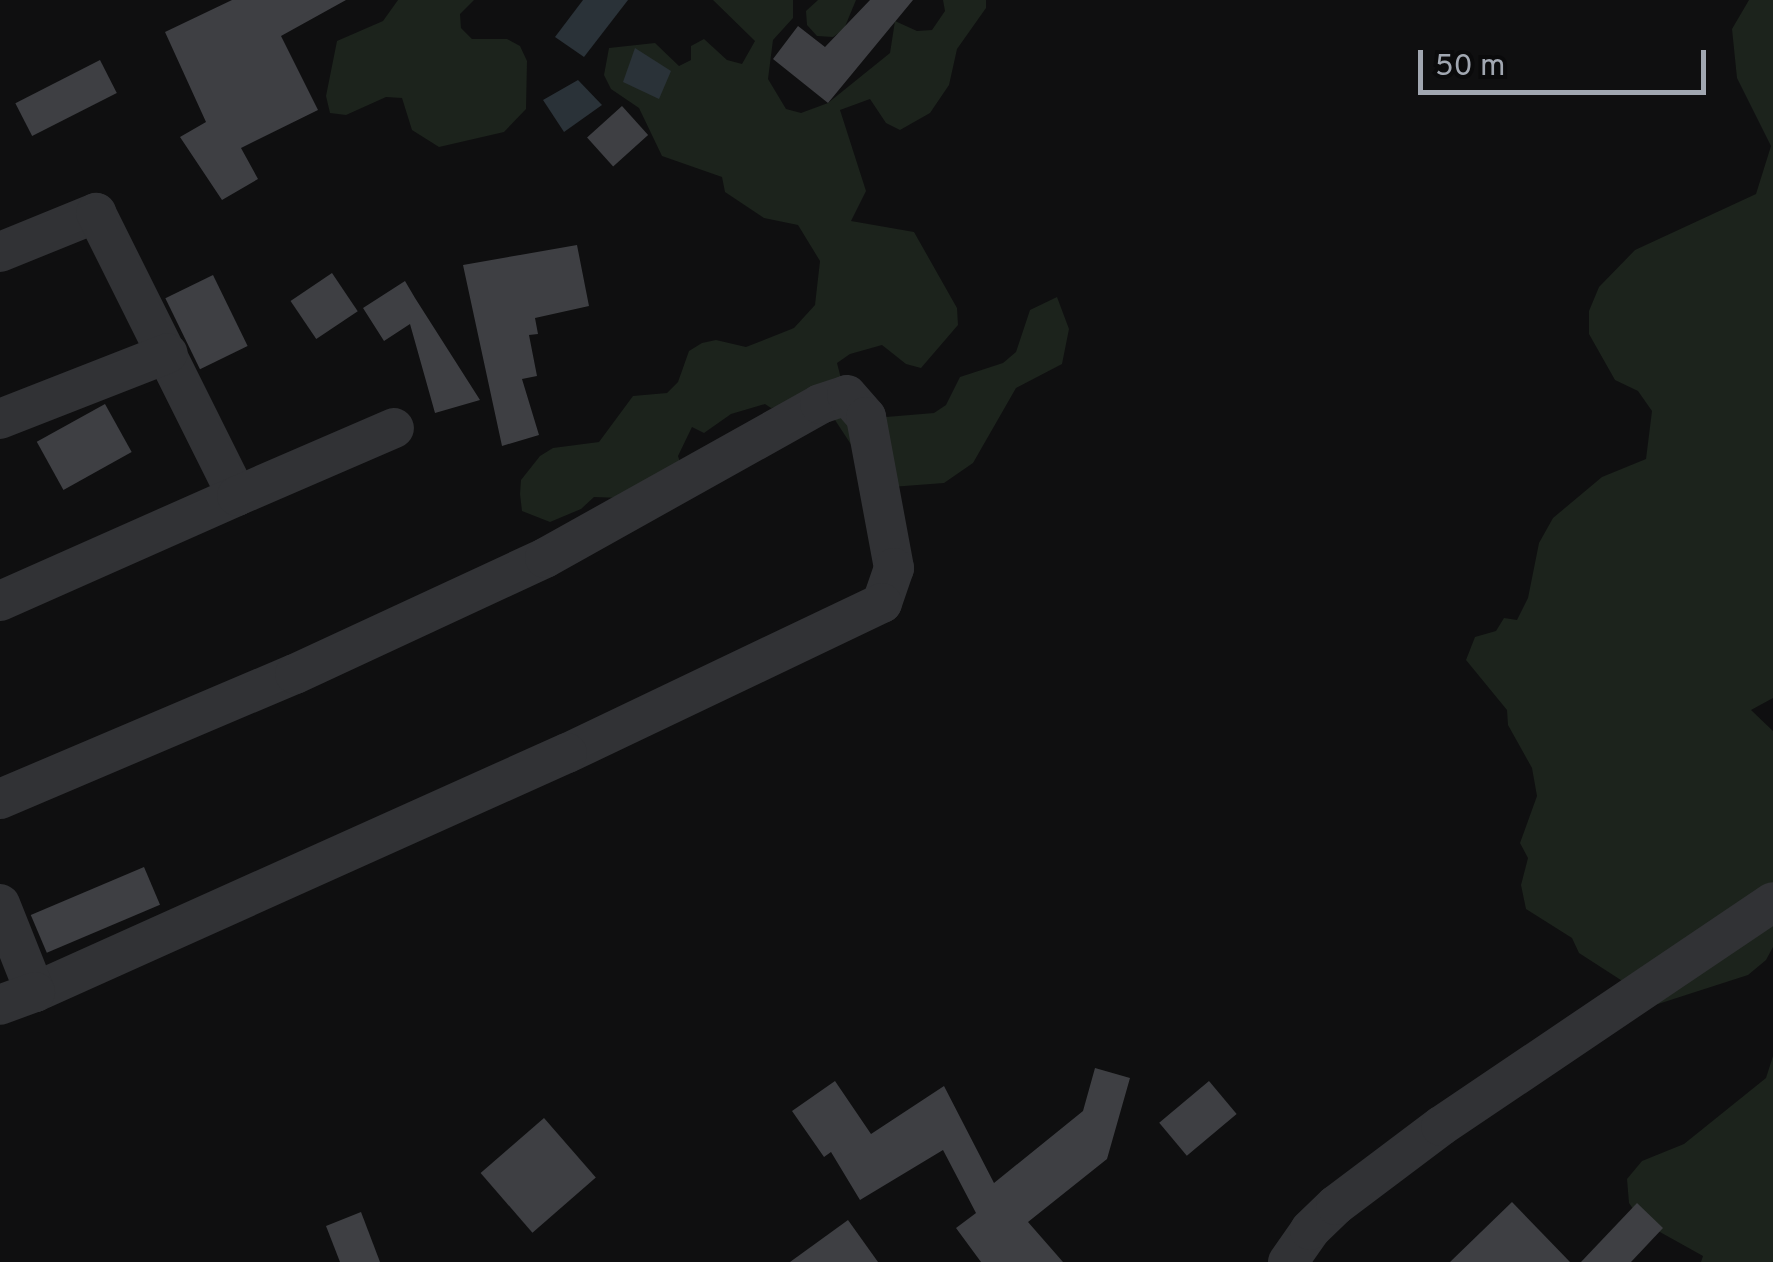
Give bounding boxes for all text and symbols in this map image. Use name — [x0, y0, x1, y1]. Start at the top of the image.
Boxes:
scale bar — [1423, 30, 1710, 92]
text: 50 m — [1435, 49, 1505, 86]

